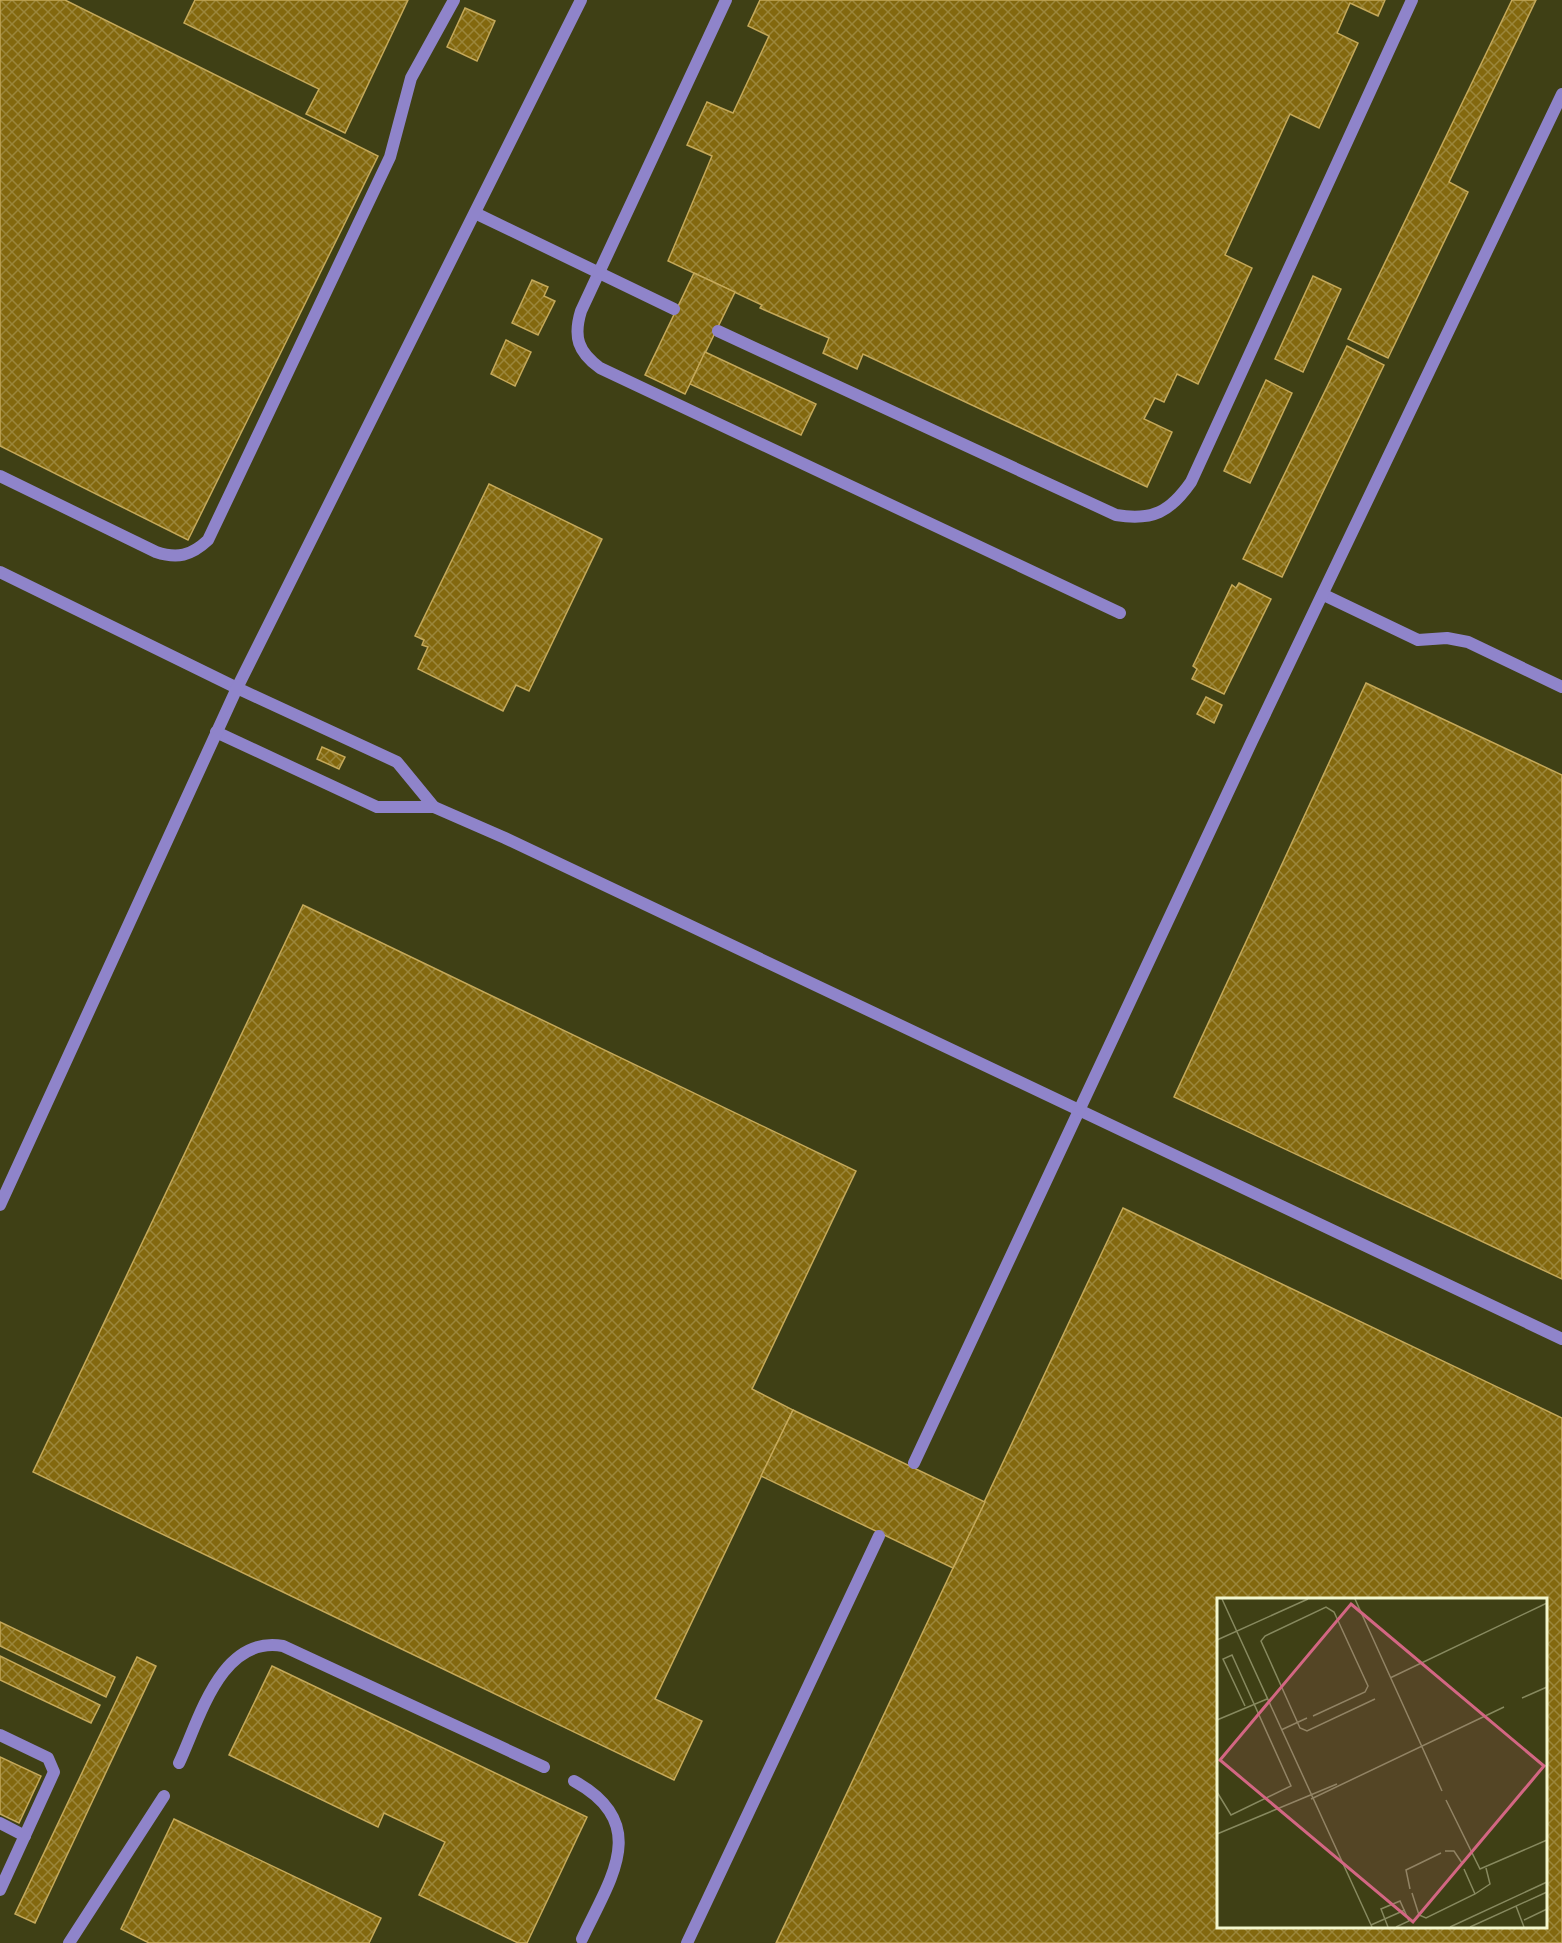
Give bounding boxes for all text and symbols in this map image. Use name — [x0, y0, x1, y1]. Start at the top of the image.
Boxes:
inset map — [1217, 1598, 1547, 1928]

